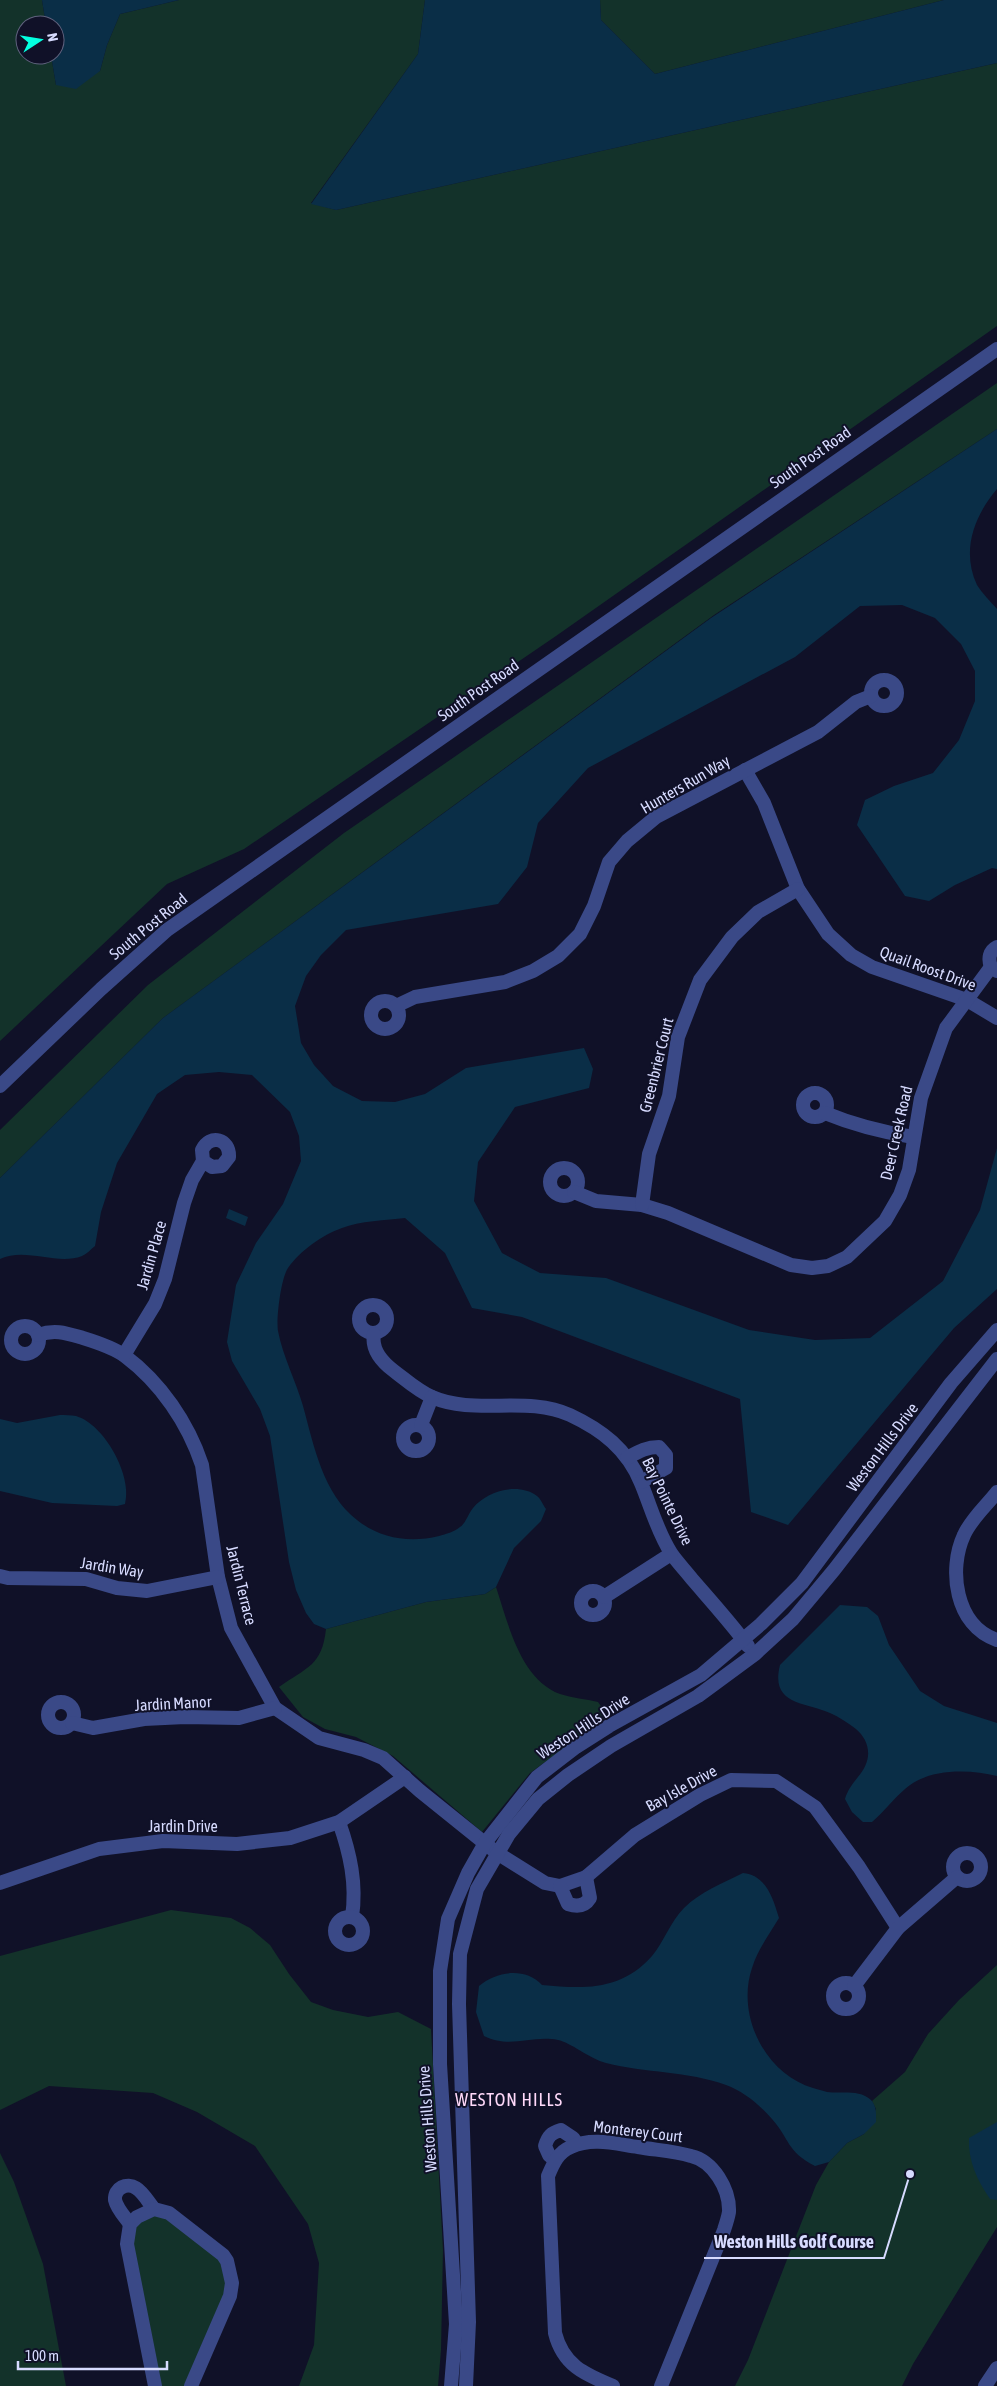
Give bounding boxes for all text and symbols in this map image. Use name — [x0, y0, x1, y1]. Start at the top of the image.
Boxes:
north arrow — [15, 15, 65, 65]
text: N — [44, 32, 61, 43]
street label: South Post Road — [766, 422, 854, 492]
street label: South Post Road — [434, 655, 522, 725]
street label: Hunters Run Way — [637, 751, 734, 818]
street label: South Post Road — [106, 889, 190, 963]
street label: Quail Roost Drive — [877, 942, 979, 994]
street label: Greenbrier Court — [636, 1015, 677, 1114]
street label: Deer Creek Road — [876, 1084, 916, 1182]
street label: Jardin Place — [133, 1218, 169, 1292]
street label: Weston Hills Drive — [843, 1399, 921, 1495]
street label: Bay Pointe Drive — [638, 1454, 697, 1548]
street label: Jardin Terrace — [223, 1543, 261, 1627]
street label: Jardin Way — [79, 1553, 145, 1582]
street label: Weston Hills Drive — [534, 1690, 632, 1762]
street label: Jardin Manor — [134, 1692, 212, 1714]
street label: Bay Isle Drive — [642, 1761, 720, 1816]
street label: Jardin Drive — [148, 1817, 218, 1835]
street label: Weston Hills Drive — [414, 2065, 440, 2173]
district label: WESTON HILLS — [455, 2089, 563, 2110]
street label: Monterey Court — [592, 2117, 684, 2146]
callout: Weston Hills Golf Course — [704, 2225, 884, 2258]
text: Weston Hills Golf Course — [713, 2231, 874, 2252]
scale bar — [18, 2338, 166, 2370]
text: 100 m — [25, 2347, 59, 2364]

